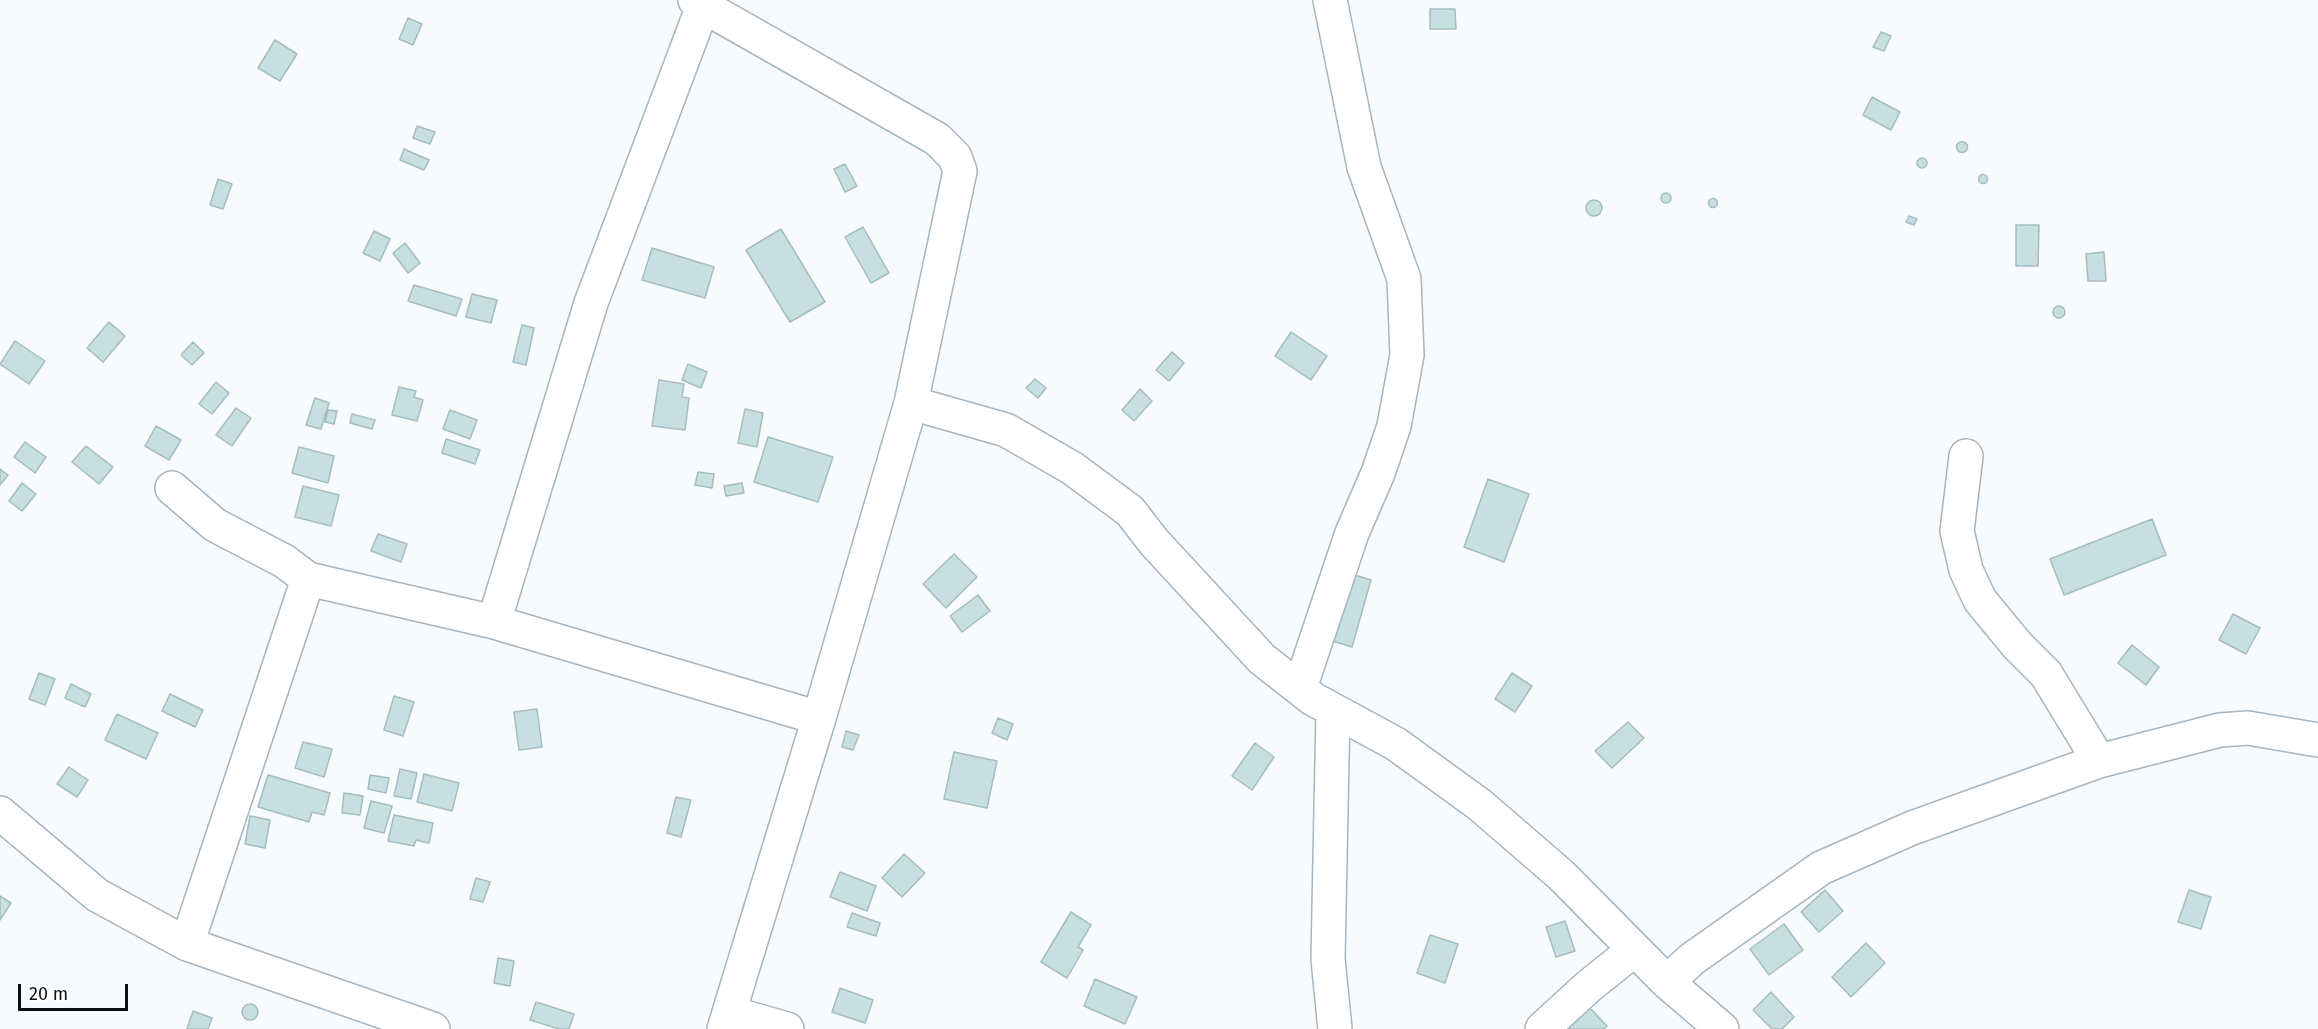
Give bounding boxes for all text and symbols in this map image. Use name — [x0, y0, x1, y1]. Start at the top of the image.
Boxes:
scale bar — [21, 972, 130, 1010]
text: 20 m — [29, 983, 68, 1005]

